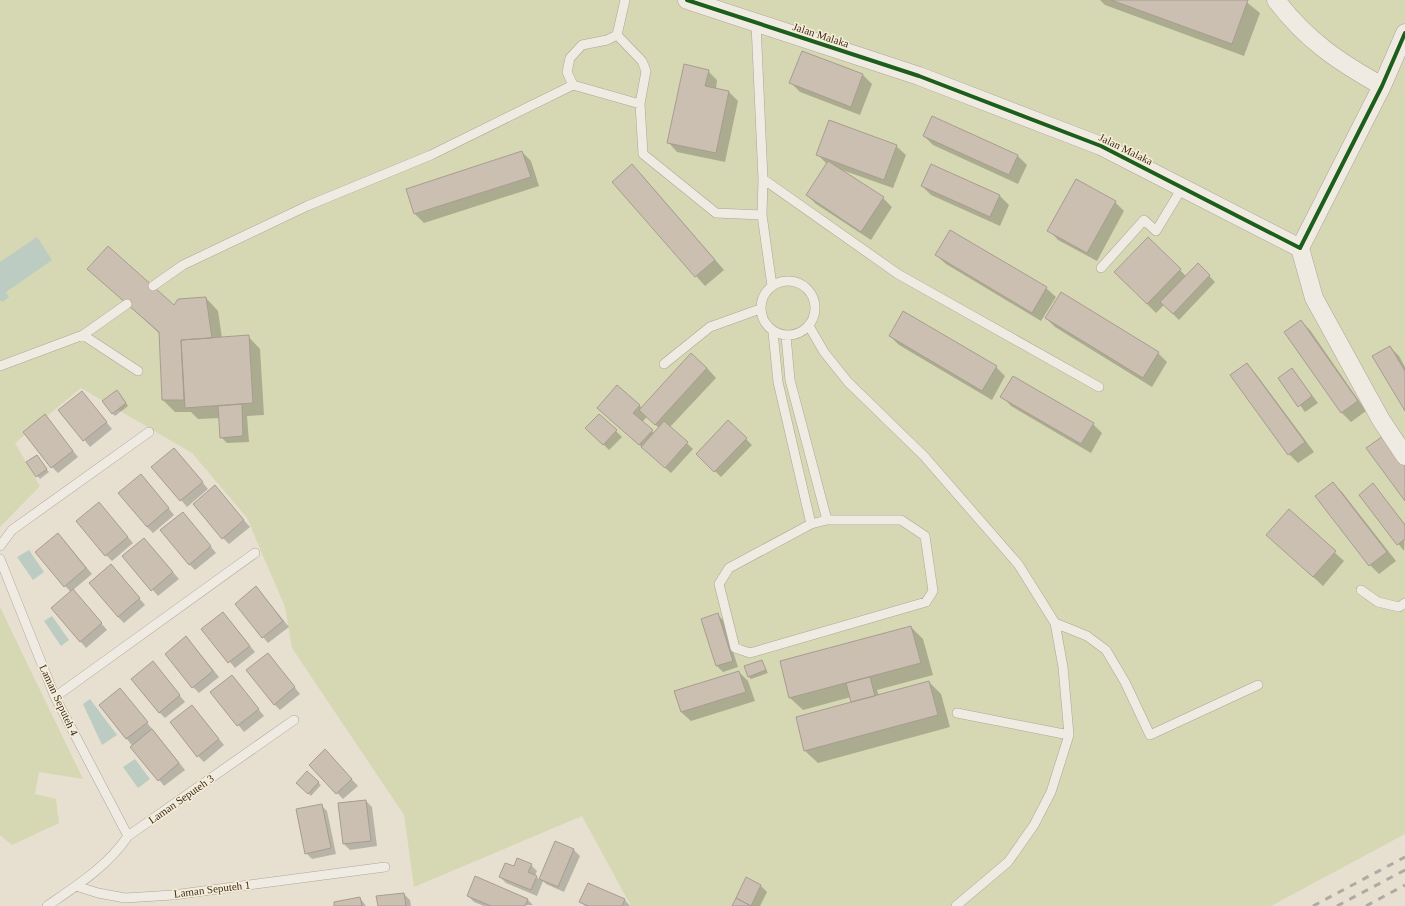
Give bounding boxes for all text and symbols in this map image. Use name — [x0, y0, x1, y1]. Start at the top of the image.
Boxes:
street label: Jalan Malaka — [791, 20, 851, 50]
street label: Jalan Malaka — [1097, 131, 1155, 167]
street label: Laman Seputeh 4 — [37, 663, 81, 738]
street label: Laman Seputeh 3 — [146, 772, 216, 826]
street label: Laman Seputeh 1 — [173, 878, 251, 900]

